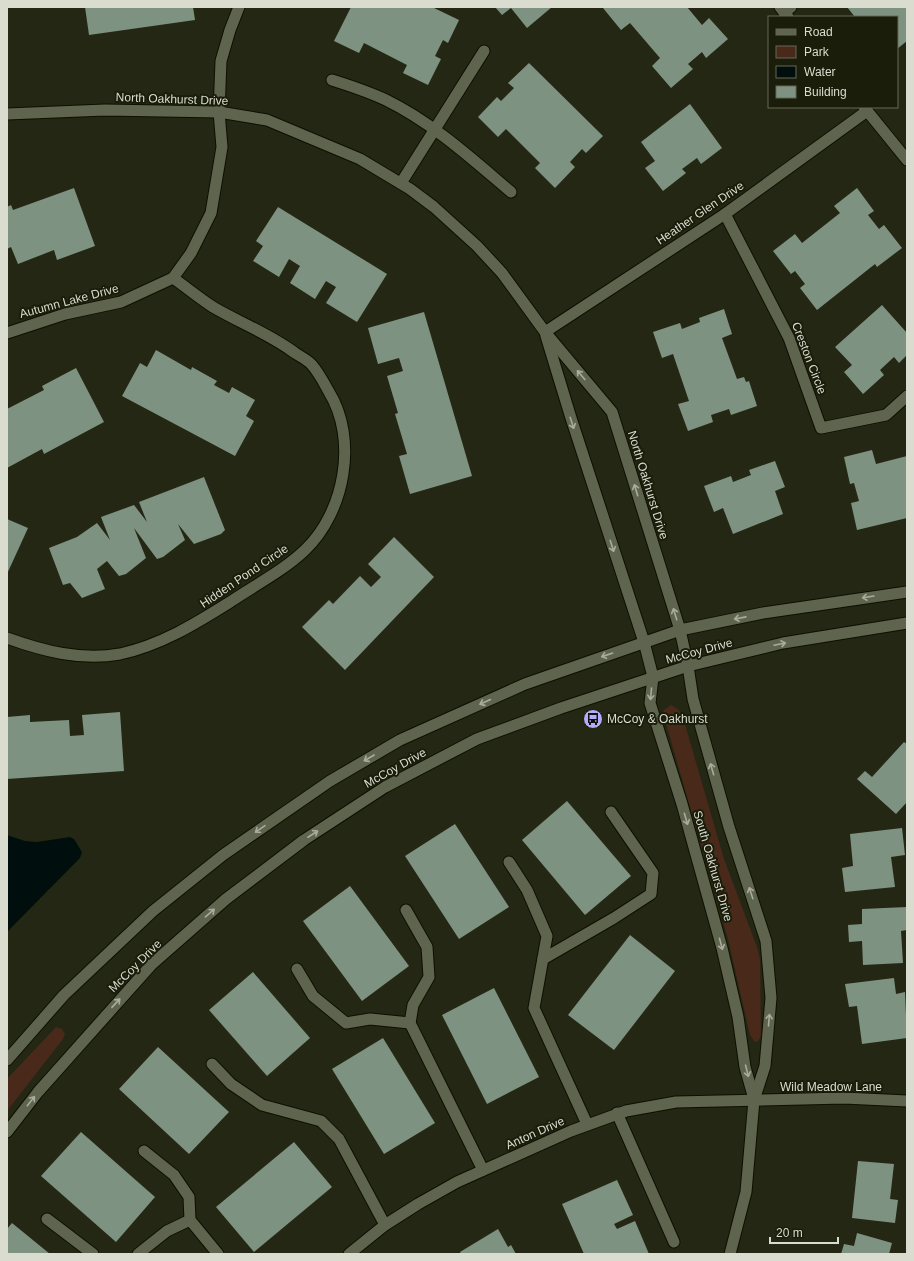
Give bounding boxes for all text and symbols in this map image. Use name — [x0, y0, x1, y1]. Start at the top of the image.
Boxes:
legend — [768, 16, 898, 108]
text: Road — [804, 25, 833, 39]
text: Park — [804, 45, 830, 59]
text: Water — [804, 65, 836, 79]
text: Building — [804, 85, 847, 99]
street label: North Oakhurst Drive — [115, 90, 229, 108]
street label: Heather Glen Drive — [654, 178, 747, 248]
street label: Autumn Lake Drive — [18, 281, 120, 321]
street label: Creston Circle — [789, 320, 829, 396]
one-way arrow — [576, 370, 585, 380]
one-way arrow — [569, 416, 576, 429]
street label: North Oakhurst Drive — [625, 429, 671, 541]
one-way arrow — [632, 484, 639, 497]
one-way arrow — [609, 540, 617, 552]
street label: Hidden Pond Circle — [197, 541, 291, 611]
one-way arrow — [862, 593, 875, 601]
one-way arrow — [671, 608, 678, 621]
one-way arrow — [734, 614, 747, 622]
street label: McCoy Drive — [664, 635, 734, 667]
one-way arrow — [774, 639, 787, 647]
one-way arrow — [600, 652, 613, 659]
one-way arrow — [648, 687, 655, 700]
one-way arrow — [480, 698, 492, 706]
bus stop icon: McCoy & Oakhurst — [582, 708, 604, 730]
place label: McCoy & Oakhurst — [607, 712, 708, 726]
street label: McCoy Drive — [362, 745, 429, 791]
one-way arrow — [363, 755, 375, 763]
one-way arrow — [708, 762, 715, 775]
street label: South Oakhurst Drive — [690, 809, 736, 923]
one-way arrow — [683, 812, 690, 825]
one-way arrow — [255, 825, 266, 833]
one-way arrow — [307, 830, 318, 838]
one-way arrow — [746, 887, 754, 899]
one-way arrow — [205, 909, 215, 918]
street label: McCoy Drive — [106, 937, 164, 995]
one-way arrow — [718, 937, 725, 950]
one-way arrow — [112, 998, 121, 1008]
one-way arrow — [765, 1014, 772, 1027]
one-way arrow — [743, 1064, 751, 1077]
street label: Wild Meadow Lane — [780, 1080, 882, 1094]
one-way arrow — [26, 1095, 35, 1106]
street label: Anton Drive — [504, 1114, 567, 1152]
scale bar — [770, 1219, 838, 1245]
text: 20 m — [776, 1226, 803, 1240]

